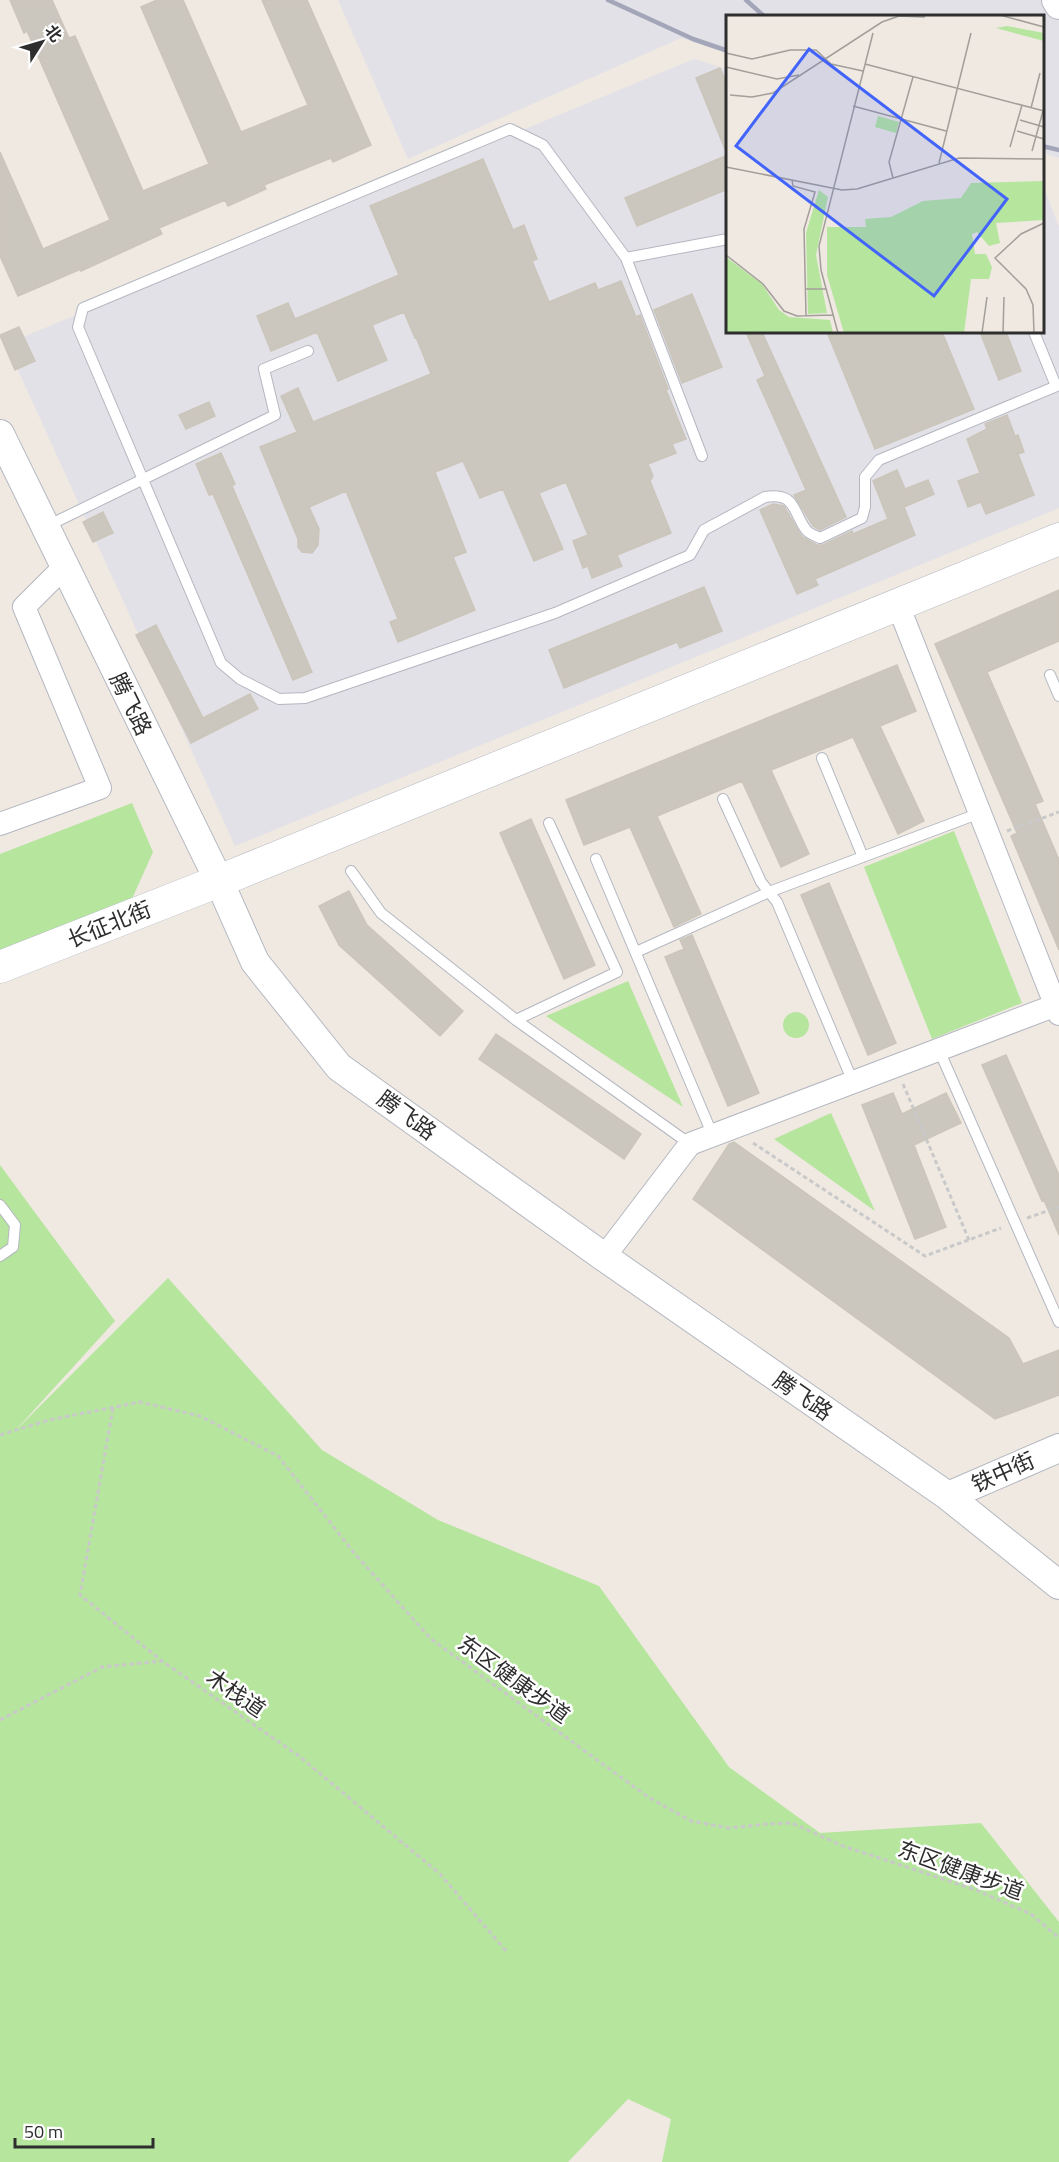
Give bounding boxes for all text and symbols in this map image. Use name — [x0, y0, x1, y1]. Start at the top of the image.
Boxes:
north arrow — [12, 12, 72, 72]
inset map — [726, 15, 1044, 333]
text: 北 — [40, 19, 68, 47]
street label: 腾飞路 — [101, 667, 161, 741]
street label: 长征北街 — [62, 892, 156, 956]
street label: 腾飞路 — [370, 1082, 444, 1148]
street label: 腾飞路 — [766, 1363, 840, 1429]
street label: 铁中街 — [966, 1443, 1040, 1501]
street label: 东区健康步道 — [451, 1626, 577, 1732]
street label: 木栈道 — [199, 1660, 273, 1726]
street label: 东区健康步道 — [893, 1831, 1029, 1909]
scale bar — [15, 2111, 153, 2149]
text: 50 m — [24, 2118, 63, 2145]

